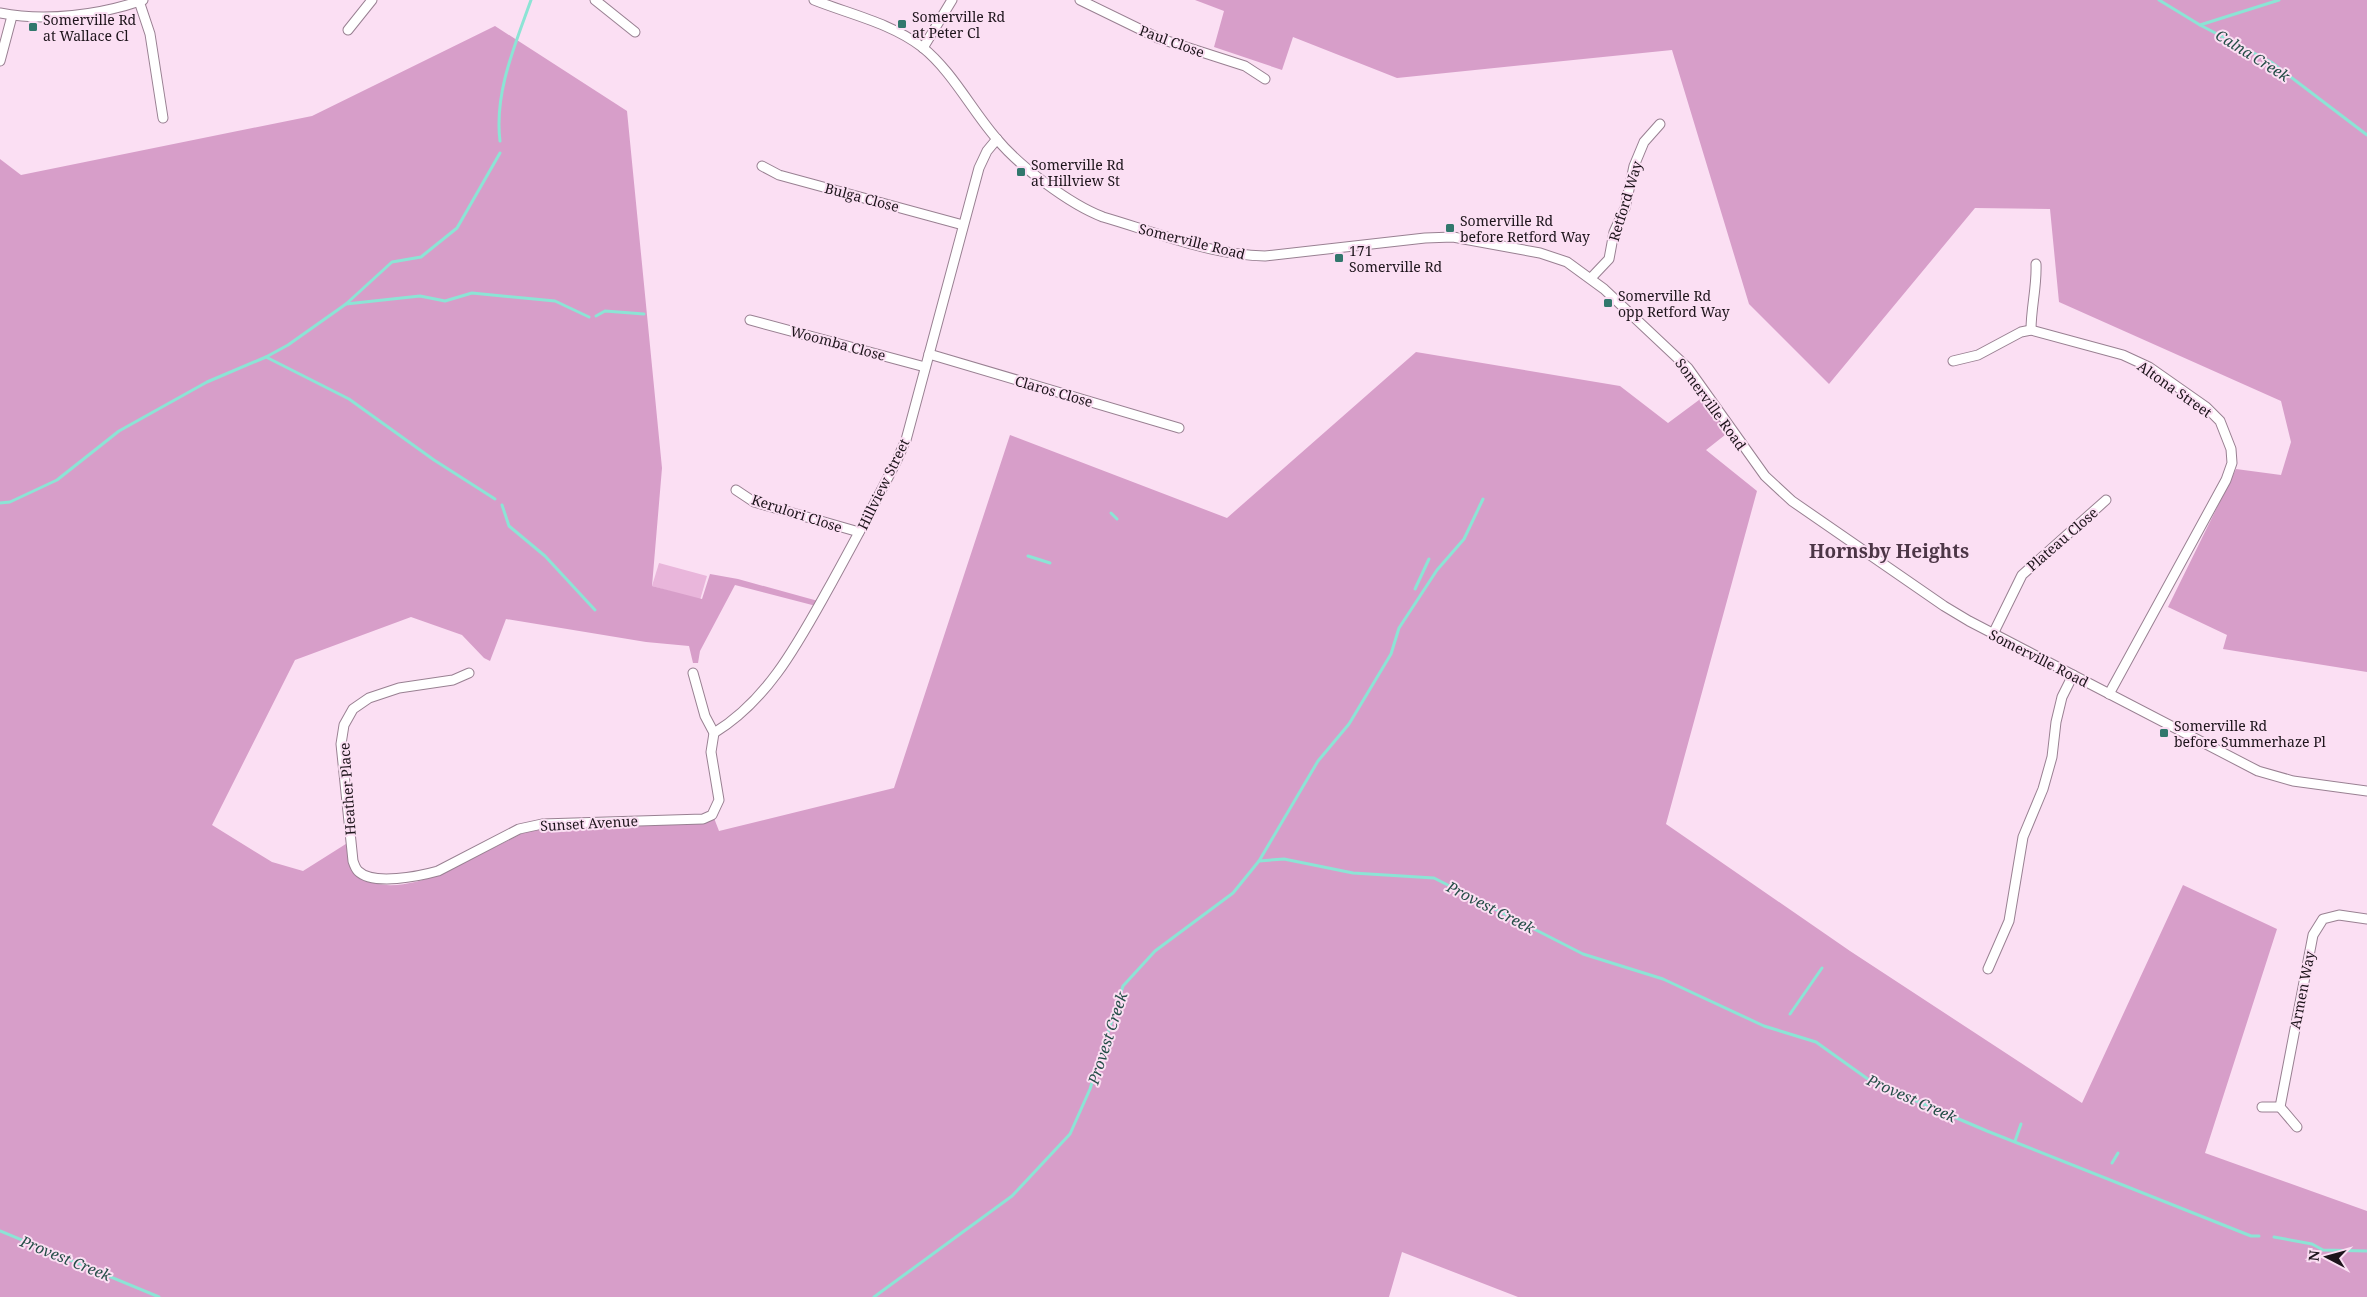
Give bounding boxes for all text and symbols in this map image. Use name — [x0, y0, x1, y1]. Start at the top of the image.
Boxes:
place label: Somerville Rd at Peter Cl — [912, 7, 1006, 42]
place label: Somerville Rd at Wallace Cl — [43, 10, 137, 45]
marker: Somerville Rd at Peter Cl — [896, 18, 908, 30]
street label: Paul Close — [1137, 20, 1207, 62]
marker: Somerville Rd at Wallace Cl — [27, 21, 39, 33]
water label: Calna Creek — [2212, 24, 2294, 86]
place label: Somerville Rd at Hillview St — [1031, 155, 1125, 190]
street label: Retford Way — [1604, 159, 1646, 243]
marker: Somerville Rd at Hillview St — [1015, 166, 1027, 178]
street label: Bulga Close — [823, 178, 901, 216]
place label: Somerville Rd before Retford Way — [1460, 211, 1590, 246]
street label: Somerville Road — [1137, 219, 1248, 264]
marker: Somerville Rd before Retford Way — [1444, 222, 1456, 234]
place label: 171 Somerville Rd — [1349, 241, 1443, 276]
marker: 171 Somerville Rd — [1333, 252, 1345, 264]
place label: Somerville Rd opp Retford Way — [1618, 286, 1730, 321]
marker: Somerville Rd opp Retford Way — [1602, 297, 1614, 309]
street label: Woomba Close — [788, 321, 888, 365]
street label: Somerville Road — [1671, 354, 1751, 454]
street label: Altona Street — [2134, 356, 2216, 422]
street label: Claros Close — [1013, 371, 1095, 411]
street label: Hillview Street — [853, 435, 913, 533]
street label: Kerulori Close — [749, 489, 845, 537]
street label: Plateau Close — [2022, 503, 2102, 575]
district label: Hornsby Heights — [1809, 538, 1969, 564]
street label: Somerville Road — [1986, 625, 2092, 691]
place label: Somerville Rd before Summerhaze Pl — [2174, 716, 2327, 751]
marker: Somerville Rd before Summerhaze Pl — [2158, 727, 2170, 739]
street label: Heather Place — [334, 742, 360, 836]
street label: Sunset Avenue — [540, 811, 638, 835]
water label: Provest Creek — [1443, 876, 1539, 938]
street label: Armen Way — [2285, 949, 2319, 1031]
water label: Provest Creek — [1082, 989, 1131, 1088]
water label: Provest Creek — [1863, 1069, 1960, 1127]
water label: Provest Creek — [17, 1230, 115, 1285]
north arrow — [2302, 1232, 2352, 1282]
text: N — [2304, 1249, 2324, 1262]

